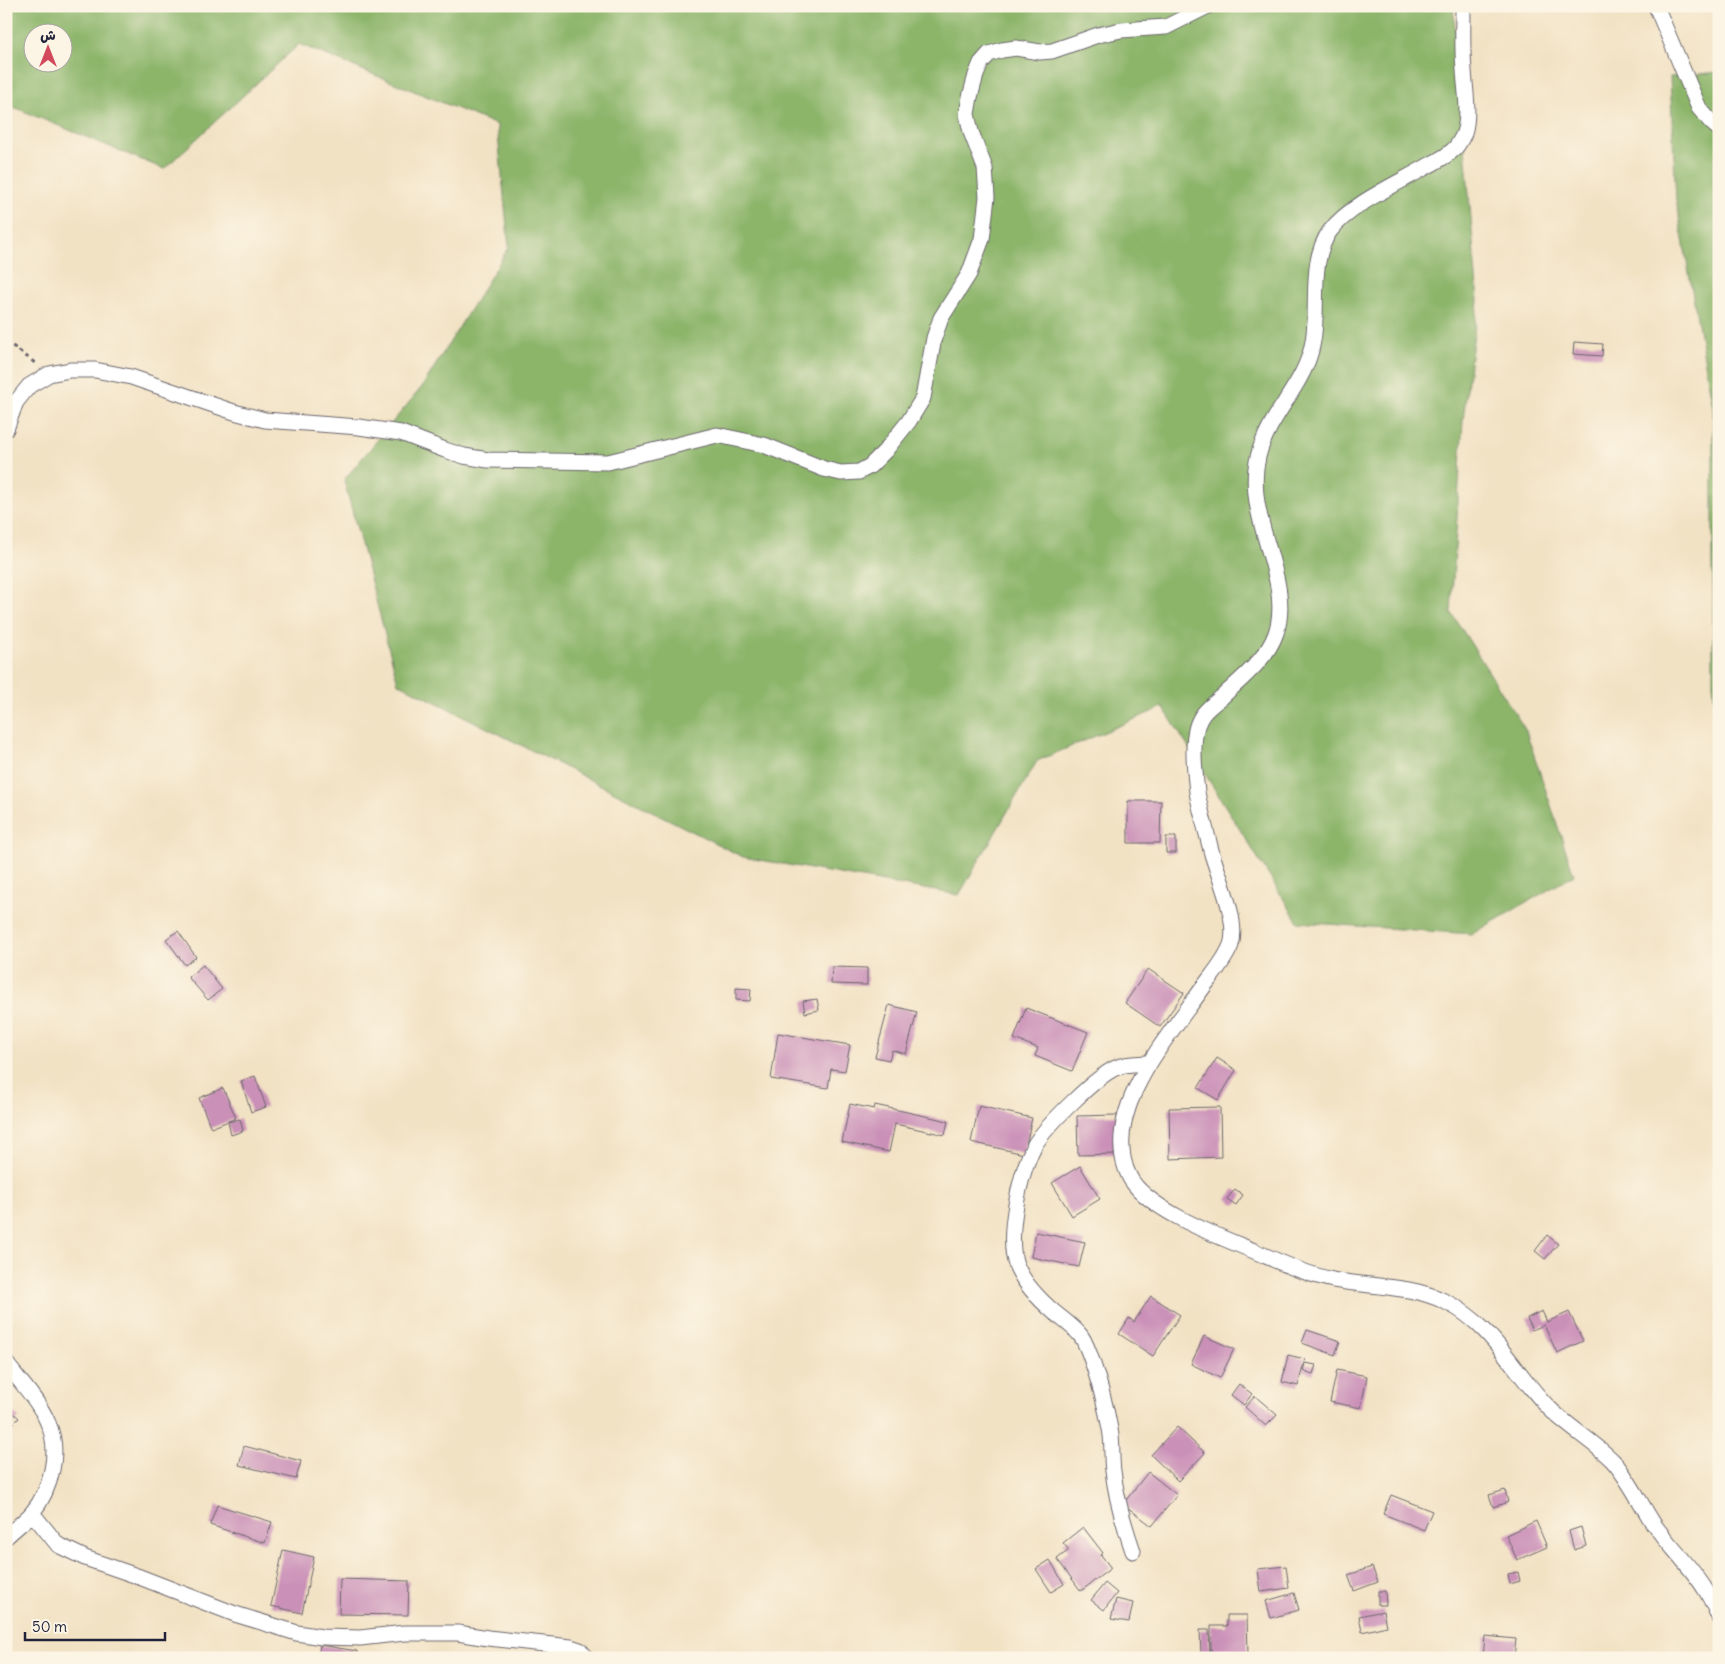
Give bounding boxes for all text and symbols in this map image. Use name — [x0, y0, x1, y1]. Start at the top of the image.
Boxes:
north arrow — [22, 22, 72, 72]
text: ش — [40, 26, 56, 44]
scale bar — [25, 1609, 165, 1641]
text: 50 m — [32, 1617, 67, 1636]

